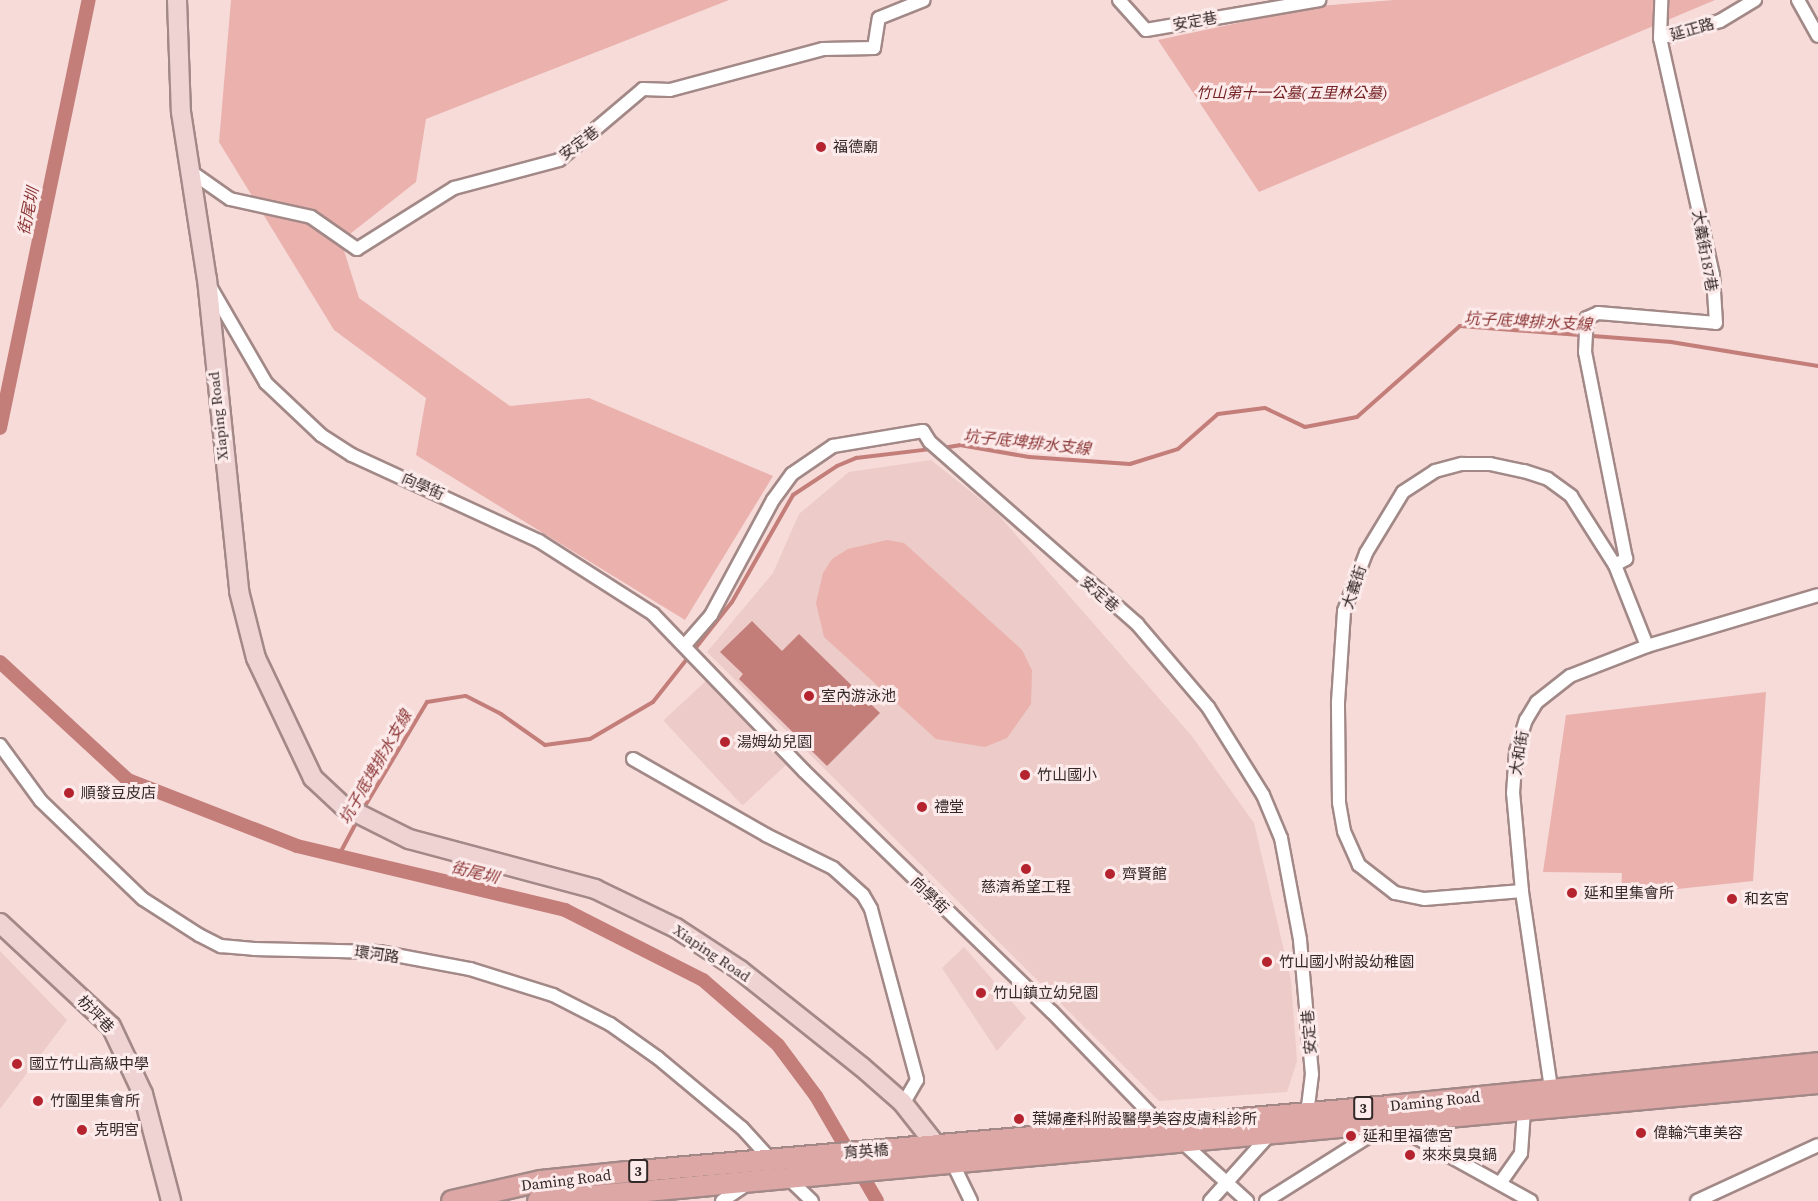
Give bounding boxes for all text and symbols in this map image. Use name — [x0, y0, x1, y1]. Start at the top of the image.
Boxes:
street label: 安定巷 — [1171, 8, 1219, 34]
street label: 延正路 — [1668, 14, 1716, 44]
park label: 竹山第十一公墓(五里林公墓) — [1196, 84, 1388, 102]
street label: 安定巷 — [556, 122, 602, 164]
place label: 福德廟 — [833, 138, 878, 156]
marker: 福德廟 — [814, 140, 828, 154]
water label: 街尾圳 — [14, 186, 42, 236]
street label: 大義街187巷 — [1689, 209, 1721, 293]
water label: 坑子底埤排水支線 — [1464, 308, 1592, 334]
street label: Xiaping Road — [204, 371, 232, 461]
water label: 坑子底埤排水支線 — [962, 426, 1092, 458]
street label: 向學街 — [399, 469, 447, 503]
street label: 大義街 — [1338, 563, 1370, 611]
street label: 安定巷 — [1077, 572, 1123, 616]
place label: 室內游泳池 — [821, 687, 896, 705]
marker: 室內游泳池 — [802, 689, 816, 703]
water label: 坑子底埤排水支線 — [335, 707, 415, 827]
street label: 大和街 — [1506, 729, 1532, 777]
place label: 湯姆幼兒園 — [737, 733, 812, 751]
marker: 湯姆幼兒園 — [718, 735, 732, 749]
place label: 竹山國小 — [1037, 766, 1097, 784]
marker: 竹山國小 — [1018, 768, 1032, 782]
place label: 順發豆皮店 — [81, 784, 156, 802]
marker: 順發豆皮店 — [62, 786, 76, 800]
place label: 禮堂 — [934, 798, 964, 816]
marker: 禮堂 — [915, 800, 929, 814]
water label: 街尾圳 — [449, 857, 501, 887]
marker: 慈濟希望工程 — [1019, 862, 1033, 876]
place label: 齊賢館 — [1122, 865, 1167, 883]
marker: 齊賢館 — [1103, 867, 1117, 881]
street label: 向學街 — [908, 873, 952, 917]
place label: 慈濟希望工程 — [981, 878, 1071, 896]
place label: 延和里集會所 — [1584, 884, 1674, 902]
marker: 延和里集會所 — [1565, 886, 1579, 900]
place label: 和玄宮 — [1744, 890, 1789, 908]
marker: 和玄宮 — [1725, 892, 1739, 906]
street label: Xiaping Road — [670, 921, 754, 985]
street label: 環河路 — [353, 942, 401, 966]
place label: 竹山國小附設幼稚園 — [1279, 953, 1414, 971]
marker: 竹山國小附設幼稚園 — [1260, 955, 1274, 969]
place label: 竹山鎮立幼兒園 — [993, 984, 1098, 1002]
marker: 竹山鎮立幼兒園 — [974, 986, 988, 1000]
street label: 枋坪巷 — [74, 992, 118, 1036]
street label: 安定巷 — [1298, 1009, 1320, 1055]
place label: 國立竹山高級中學 — [29, 1055, 149, 1073]
marker: 國立竹山高級中學 — [10, 1057, 24, 1071]
street label: Daming Road — [1389, 1087, 1481, 1115]
place label: 竹圍里集會所 — [50, 1092, 140, 1110]
marker: 竹圍里集會所 — [31, 1094, 45, 1108]
road number: 3 — [1352, 1097, 1374, 1119]
marker: 葉婦產科附設醫學美容皮膚科診所 — [1010, 1110, 1028, 1128]
place label: 葉婦產科附設醫學美容皮膚科診所 — [1032, 1110, 1257, 1128]
place label: 克明宮 — [94, 1121, 139, 1139]
marker: 克明宮 — [75, 1123, 89, 1137]
place label: 偉輪汽車美容 — [1653, 1124, 1743, 1142]
marker: 偉輪汽車美容 — [1634, 1126, 1648, 1140]
place label: 延和里福德宮 — [1363, 1127, 1453, 1145]
marker: 延和里福德宮 — [1344, 1129, 1358, 1143]
street label: 育英橋 — [843, 1140, 889, 1162]
place label: 來來臭臭鍋 — [1422, 1146, 1497, 1164]
marker: 來來臭臭鍋 — [1403, 1148, 1417, 1162]
road number: 3 — [628, 1160, 648, 1182]
street label: Daming Road — [520, 1166, 612, 1194]

